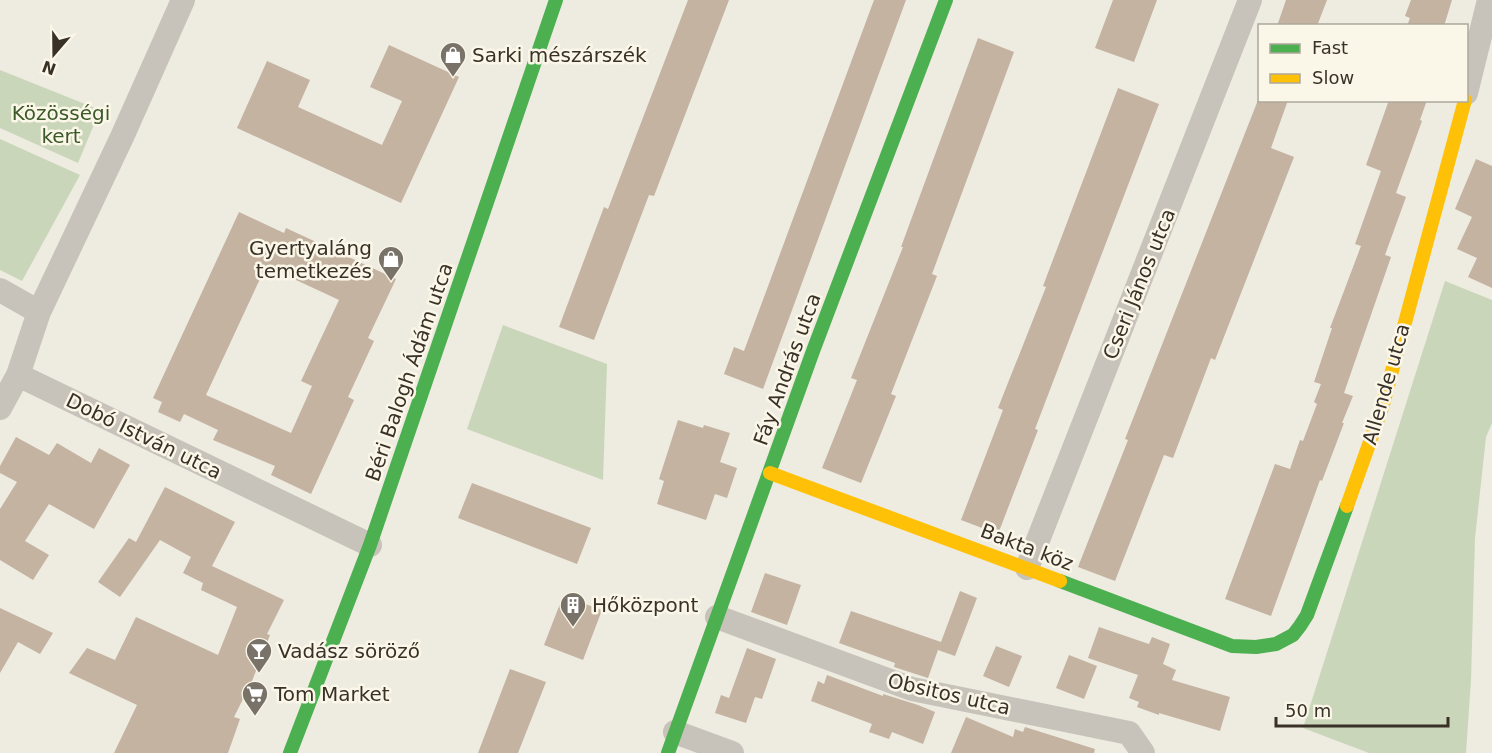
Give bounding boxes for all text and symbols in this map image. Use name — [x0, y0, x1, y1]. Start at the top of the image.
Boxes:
north arrow — [24, 24, 84, 84]
legend — [1258, 24, 1468, 102]
text: Fast — [1312, 37, 1348, 58]
shop icon: Sarki mészárszék — [438, 40, 468, 78]
place label: Sarki mészárszék — [472, 43, 647, 67]
text: N — [39, 56, 59, 79]
text: Slow — [1312, 67, 1354, 88]
park label: Közösségi kert — [12, 101, 110, 148]
street label: Cseri János utca — [1098, 205, 1180, 363]
place label: Gyertyaláng temetkezés — [249, 236, 372, 283]
shop icon: Gyertyaláng temetkezés — [376, 244, 406, 282]
street label: Béri Balogh Ádám utca — [360, 260, 458, 484]
street label: Fáy András utca — [748, 290, 826, 448]
street label: Allende utca — [1357, 321, 1415, 447]
street label: Dobó István utca — [62, 388, 226, 484]
street label: Bakta köz — [977, 518, 1077, 576]
building icon: Hőközpont — [558, 590, 588, 628]
place label: Hőközpont — [592, 593, 698, 617]
bar icon: Vadász söröző — [244, 636, 274, 674]
place label: Vadász söröző — [278, 639, 420, 663]
street label: Obsitos utca — [885, 668, 1013, 720]
supermarket icon: Tom Market — [240, 679, 270, 717]
place label: Tom Market — [273, 682, 390, 706]
scale bar — [1276, 690, 1448, 728]
text: 50 m — [1285, 700, 1331, 721]

